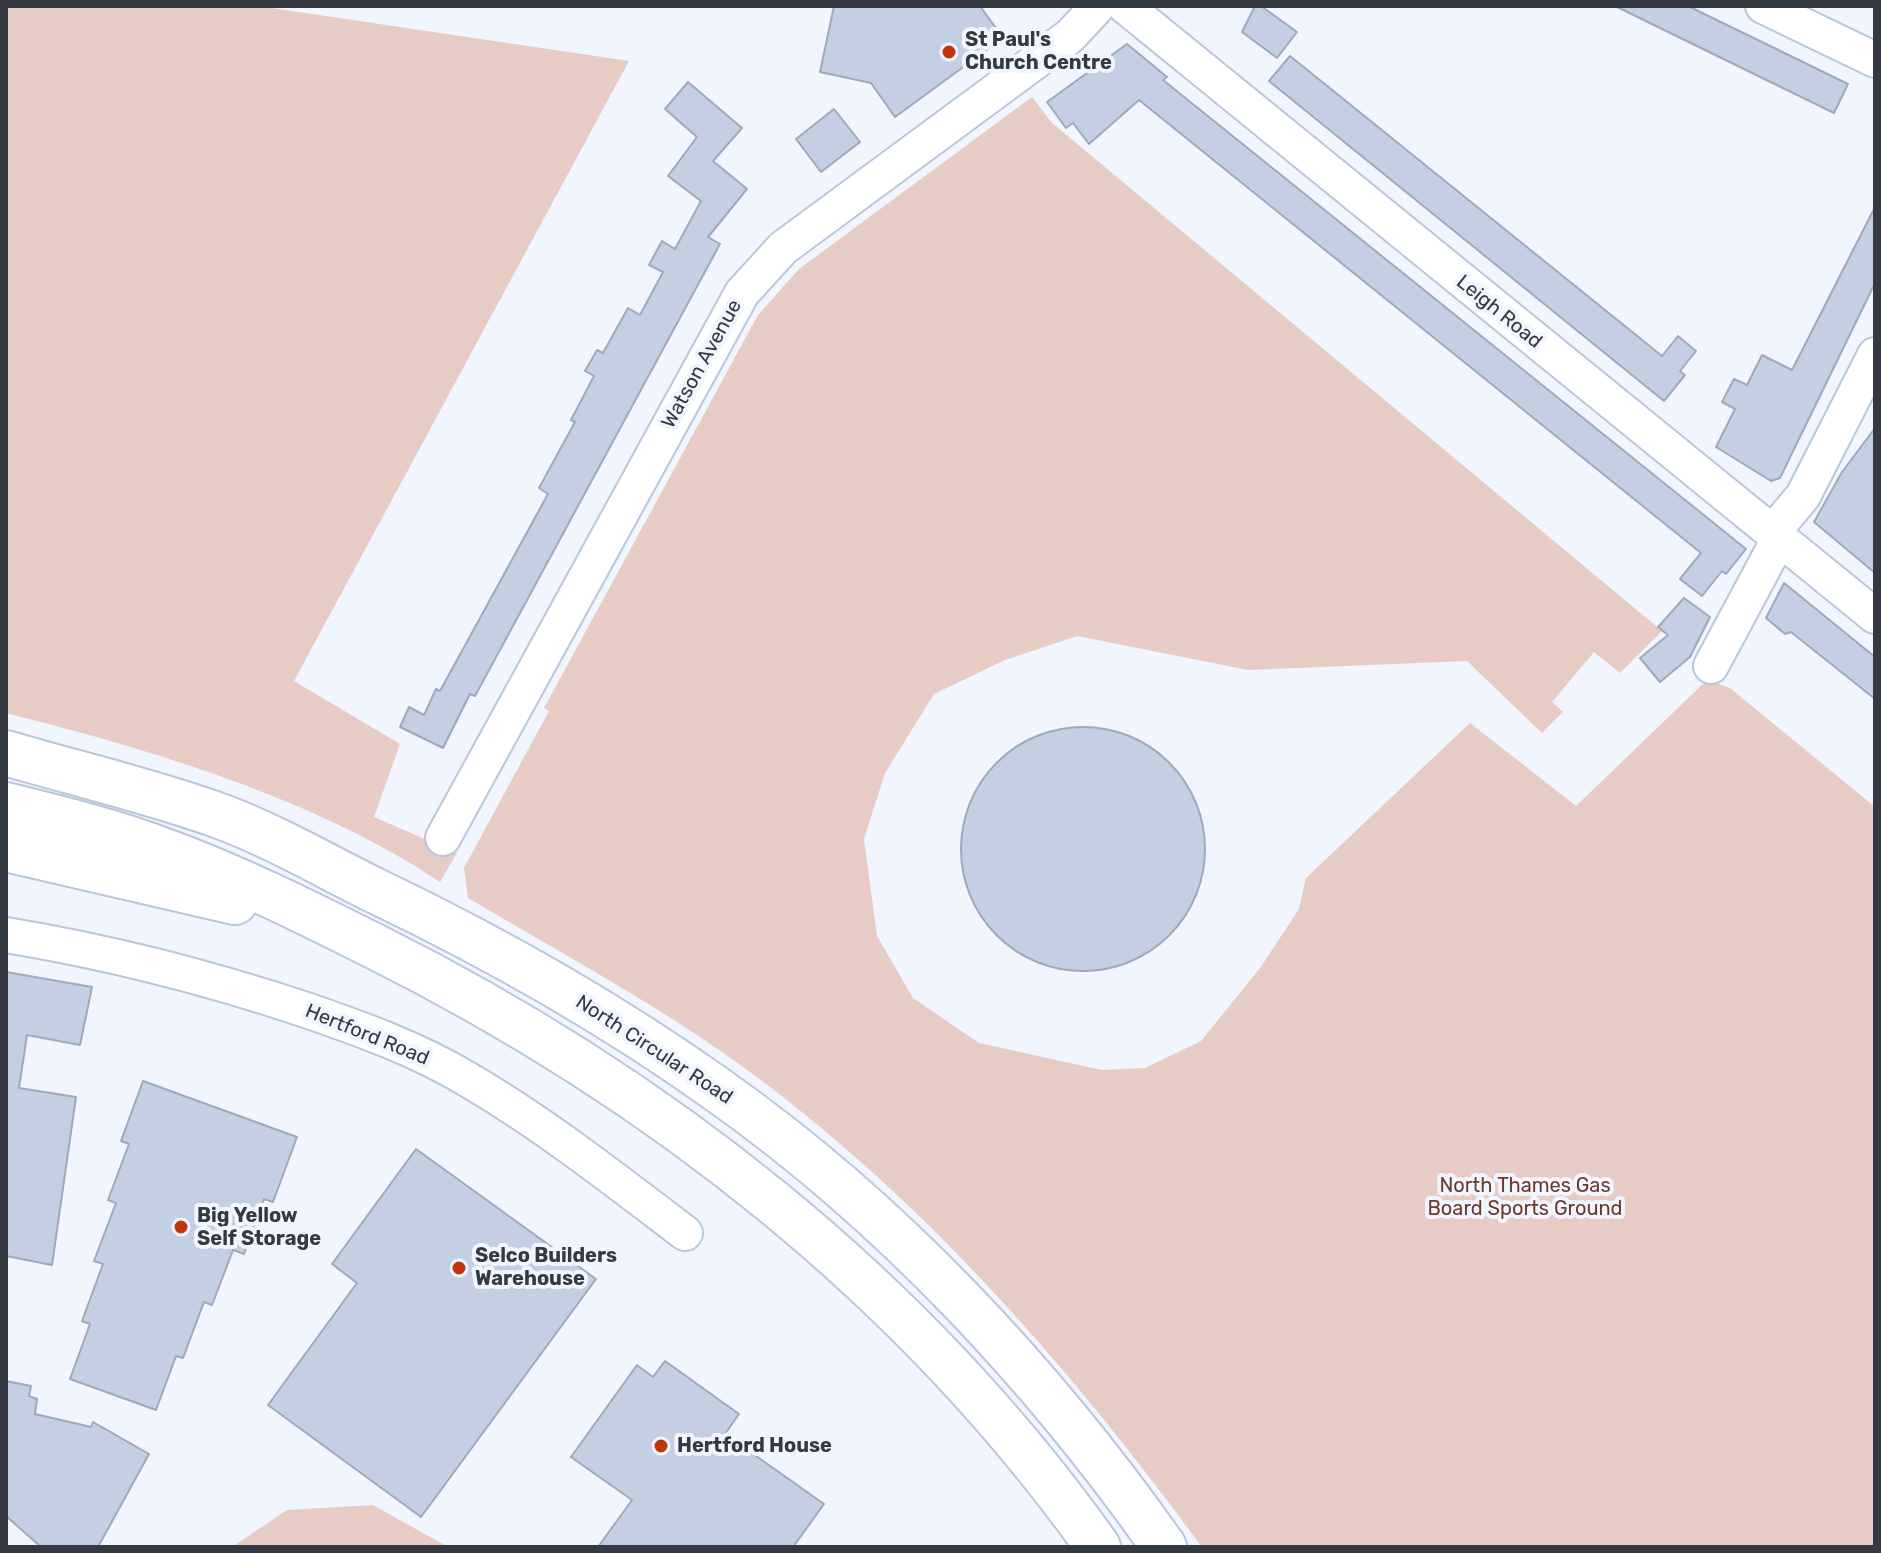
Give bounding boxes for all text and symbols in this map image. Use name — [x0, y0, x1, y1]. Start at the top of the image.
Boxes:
place label: St Paul's Church Centre — [965, 28, 1112, 75]
marker: St Paul's Church Centre — [940, 43, 958, 61]
street label: Leigh Road — [1451, 270, 1547, 354]
street label: Watson Avenue — [657, 296, 747, 432]
street label: North Circular Road — [571, 990, 737, 1110]
street label: Hertford Road — [302, 999, 432, 1071]
park label: North Thames Gas Board Sports Ground — [1428, 1174, 1622, 1221]
place label: Big Yellow Self Storage — [197, 1204, 321, 1251]
marker: Big Yellow Self Storage — [172, 1218, 190, 1236]
place label: Selco Builders Warehouse — [475, 1244, 617, 1291]
marker: Selco Builders Warehouse — [450, 1259, 468, 1277]
place label: Hertford House — [677, 1434, 832, 1458]
marker: Hertford House — [652, 1437, 670, 1455]

